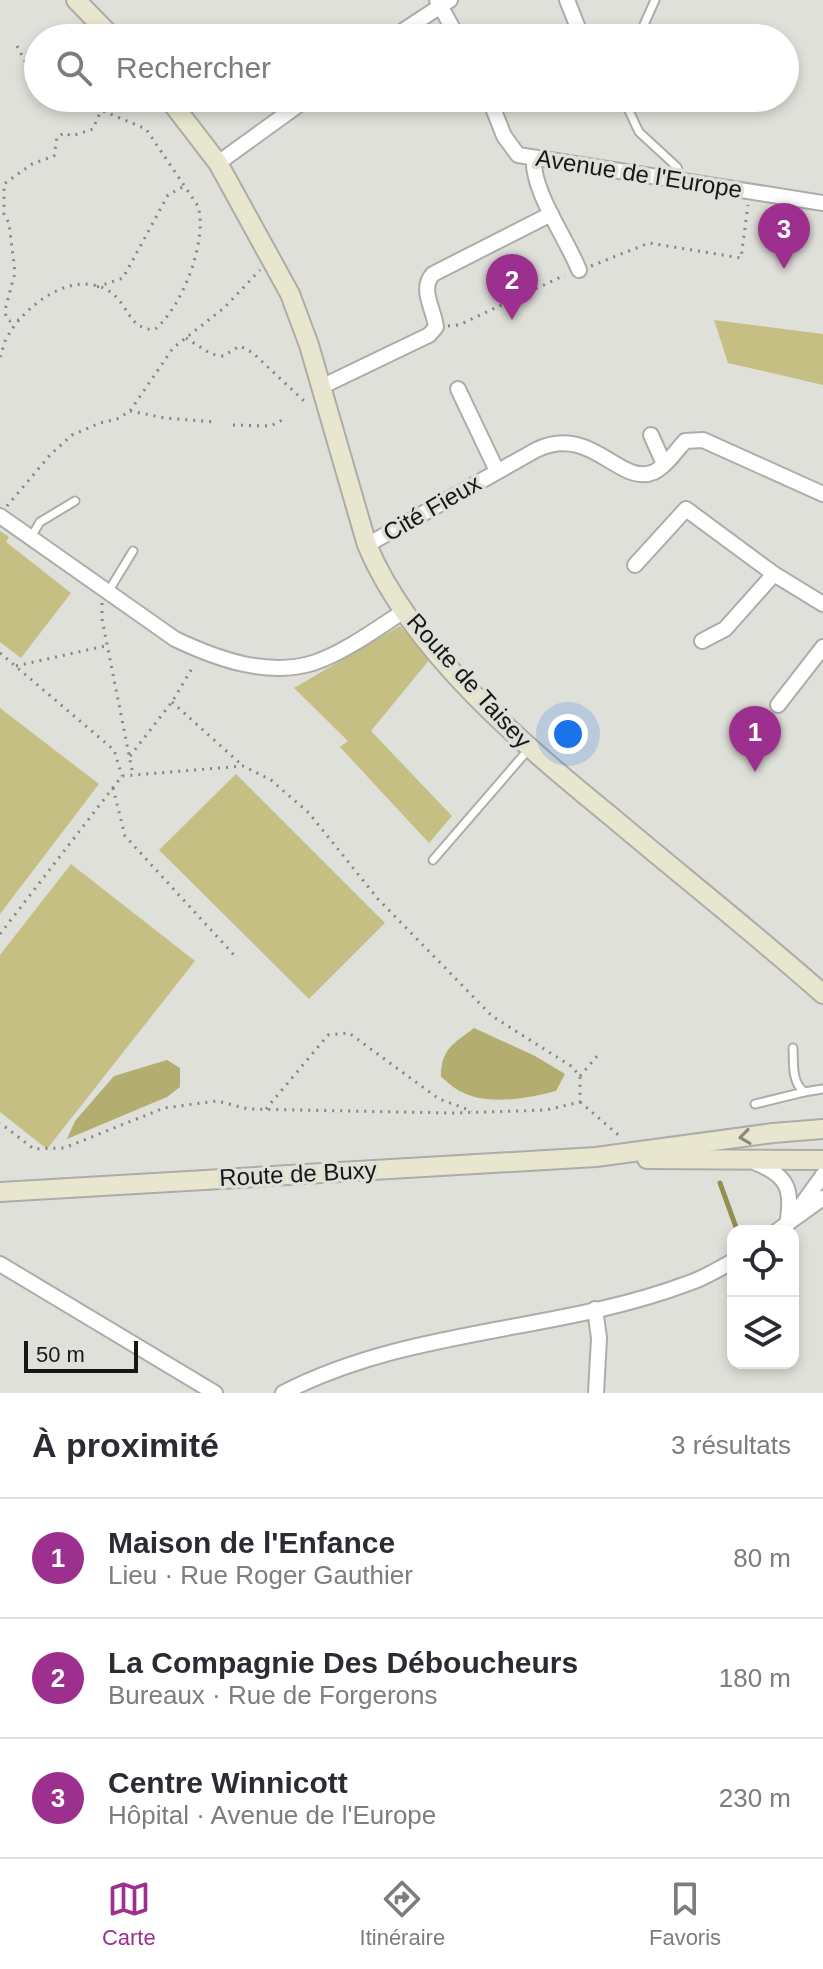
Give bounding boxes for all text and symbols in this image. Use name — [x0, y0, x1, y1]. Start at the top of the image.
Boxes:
search box — [24, 24, 799, 112]
icon: search — [52, 46, 96, 90]
text: Rechercher — [116, 51, 271, 84]
street label: Avenue de l'Europe — [534, 144, 744, 203]
pin: 3 — [758, 203, 810, 269]
pin: 2 — [486, 254, 538, 320]
street label: Cité Fieux — [378, 469, 485, 546]
street label: Route de Taisey — [402, 608, 537, 753]
pin: 1 — [729, 706, 781, 772]
your location — [548, 714, 588, 754]
one-way arrow — [739, 1128, 752, 1145]
street label: Route de Buxy — [219, 1156, 377, 1191]
map controls — [727, 1225, 799, 1369]
button: locate — [727, 1225, 799, 1297]
button: layers — [727, 1297, 799, 1369]
scale bar — [24, 1337, 138, 1373]
text: 50 m — [36, 1342, 85, 1367]
text: À proximité — [32, 1426, 219, 1464]
text: 3 résultats — [671, 1430, 791, 1460]
text: Maison de l'Enfance — [108, 1526, 395, 1559]
text: 1 — [51, 1543, 65, 1573]
text: 80 m — [733, 1543, 791, 1573]
text: Lieu · Rue Roger Gauthier — [108, 1560, 413, 1590]
text: La Compagnie Des Déboucheurs — [108, 1646, 578, 1679]
text: 2 — [51, 1663, 65, 1693]
text: 180 m — [719, 1663, 791, 1693]
text: Bureaux · Rue de Forgerons — [108, 1680, 438, 1710]
text: Centre Winnicott — [108, 1766, 348, 1799]
text: 3 — [51, 1783, 65, 1813]
text: 230 m — [719, 1783, 791, 1813]
text: Hôpital · Avenue de l'Europe — [108, 1800, 436, 1830]
tab: Carte — [102, 1877, 156, 1951]
tab: Itinéraire — [360, 1877, 445, 1951]
tab: Favoris — [649, 1877, 721, 1951]

